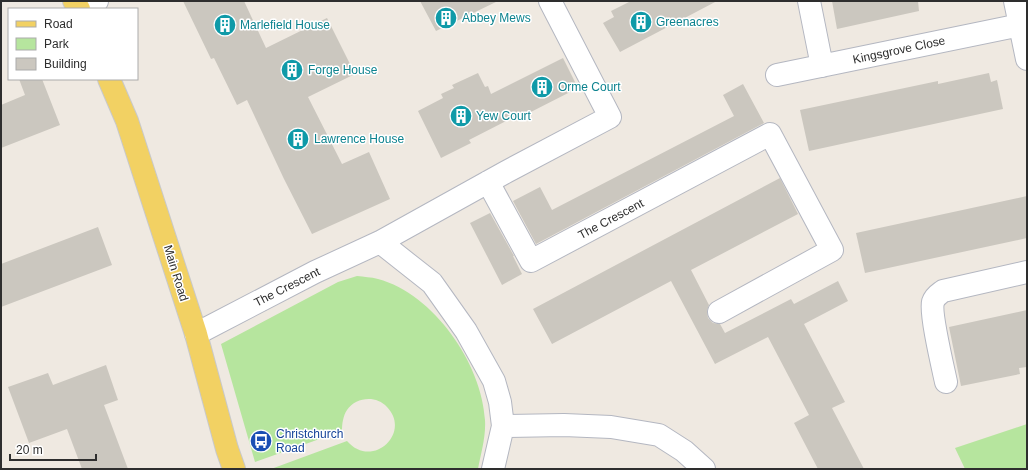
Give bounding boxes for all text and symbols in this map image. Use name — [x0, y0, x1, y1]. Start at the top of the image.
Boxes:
building icon: Abbey Mews — [433, 5, 459, 31]
legend — [8, 8, 138, 80]
building icon: Greenacres — [628, 9, 654, 35]
place label: Abbey Mews — [462, 11, 531, 25]
building icon: Marlefield House — [212, 12, 238, 38]
place label: Greenacres — [656, 15, 719, 29]
text: Road — [44, 17, 73, 31]
place label: Marlefield House — [240, 18, 330, 32]
street label: Kingsgrove Close — [852, 33, 947, 67]
text: Park — [44, 37, 70, 51]
text: Building — [44, 57, 87, 71]
building icon: Forge House — [279, 57, 305, 83]
place label: Forge House — [308, 63, 378, 77]
building icon: Orme Court — [529, 74, 555, 100]
place label: Orme Court — [558, 80, 621, 94]
building icon: Yew Court — [448, 103, 474, 129]
place label: Yew Court — [476, 109, 532, 123]
building icon: Lawrence House — [285, 126, 311, 152]
place label: Lawrence House — [314, 132, 404, 146]
street label: The Crescent — [576, 196, 647, 242]
street label: Main Road — [161, 243, 191, 303]
street label: The Crescent — [252, 264, 323, 310]
place label: Christchurch Road — [276, 427, 343, 455]
bus stop icon: Christchurch Road — [248, 428, 274, 454]
scale bar — [10, 436, 96, 462]
text: 20 m — [16, 443, 43, 457]

